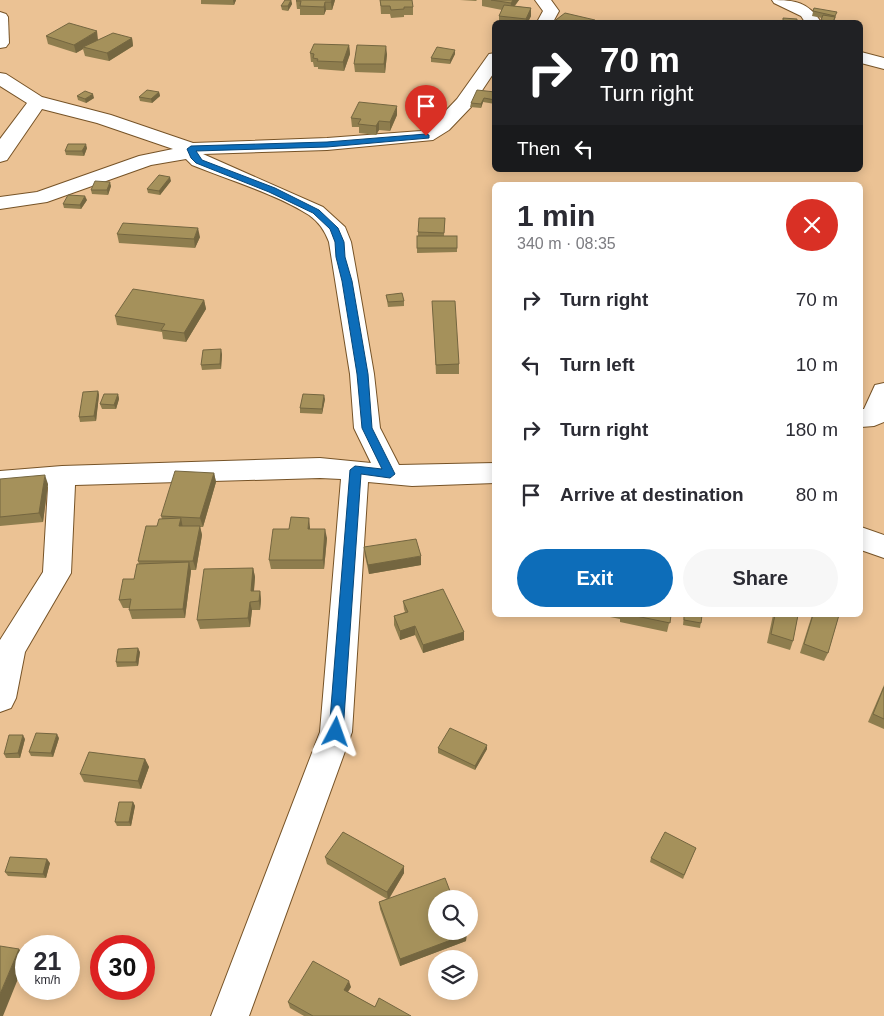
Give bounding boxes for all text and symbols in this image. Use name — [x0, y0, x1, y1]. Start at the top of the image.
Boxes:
icon: right — [517, 40, 582, 105]
text: 70 m — [600, 40, 680, 79]
text: Turn right — [600, 81, 693, 106]
pin — [405, 85, 447, 136]
icon: arrive — [412, 92, 440, 120]
icon: left — [570, 135, 598, 163]
text: Then — [517, 138, 560, 159]
text: 1 min — [517, 199, 595, 232]
button: close — [786, 199, 838, 251]
text: 340 m · 08:35 — [517, 235, 616, 252]
icon: right — [517, 286, 545, 314]
text: Turn right — [560, 289, 648, 310]
text: 70 m — [796, 289, 838, 310]
icon: left — [517, 351, 545, 379]
text: Turn left — [560, 354, 635, 375]
text: 10 m — [796, 354, 838, 375]
icon: right — [517, 416, 545, 444]
text: Turn right — [560, 419, 648, 440]
text: 180 m — [785, 419, 838, 440]
icon: arrive — [517, 481, 545, 509]
text: Arrive at destination — [560, 484, 744, 505]
text: 80 m — [796, 484, 838, 505]
button: Exit — [517, 549, 673, 607]
button: Share — [683, 549, 838, 607]
position arrow — [309, 705, 361, 757]
map controls — [428, 890, 478, 1000]
button: search — [428, 890, 478, 940]
speed limit sign: 30 — [90, 935, 155, 1000]
text: 21 — [34, 947, 61, 975]
button: layers — [428, 950, 478, 1000]
text: km/h — [34, 973, 61, 987]

